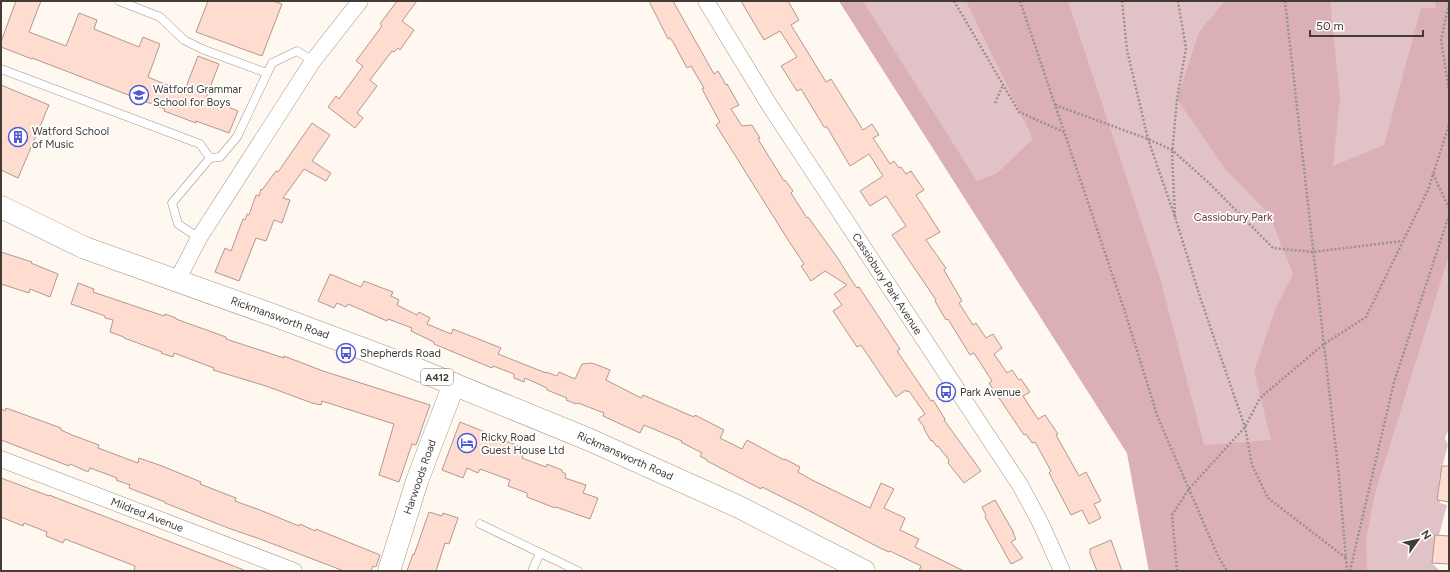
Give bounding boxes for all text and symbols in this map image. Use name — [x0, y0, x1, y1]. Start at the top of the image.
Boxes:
scale bar — [1310, 12, 1423, 38]
text: 50 m — [1316, 19, 1344, 33]
place label: Watford Grammar School for Boys — [153, 83, 242, 109]
school or university icon: Watford Grammar School for Boys — [128, 84, 150, 106]
place label: Watford School of Music — [32, 125, 109, 151]
building icon: Watford School of Music — [7, 126, 29, 148]
park label: Cassiobury Park — [1194, 211, 1273, 224]
street label: Cassiobury Park Avenue — [849, 231, 925, 337]
street label: Rickmansworth Road — [229, 294, 331, 342]
bus stop icon: Shepherds Road — [335, 342, 357, 364]
place label: Shepherds Road — [360, 347, 441, 360]
road number: A412 — [421, 369, 453, 385]
bus stop icon: Park Avenue — [935, 381, 957, 403]
place label: Park Avenue — [960, 386, 1021, 399]
street label: Rickmansworth Road — [575, 429, 675, 483]
place label: Ricky Road Guest House Ltd — [481, 431, 564, 457]
hotel icon: Ricky Road Guest House Ltd — [456, 432, 478, 454]
street label: Harwoods Road — [401, 438, 439, 516]
street label: Mildred Avenue — [109, 495, 185, 535]
north arrow — [1398, 520, 1438, 560]
text: N — [1418, 528, 1434, 542]

